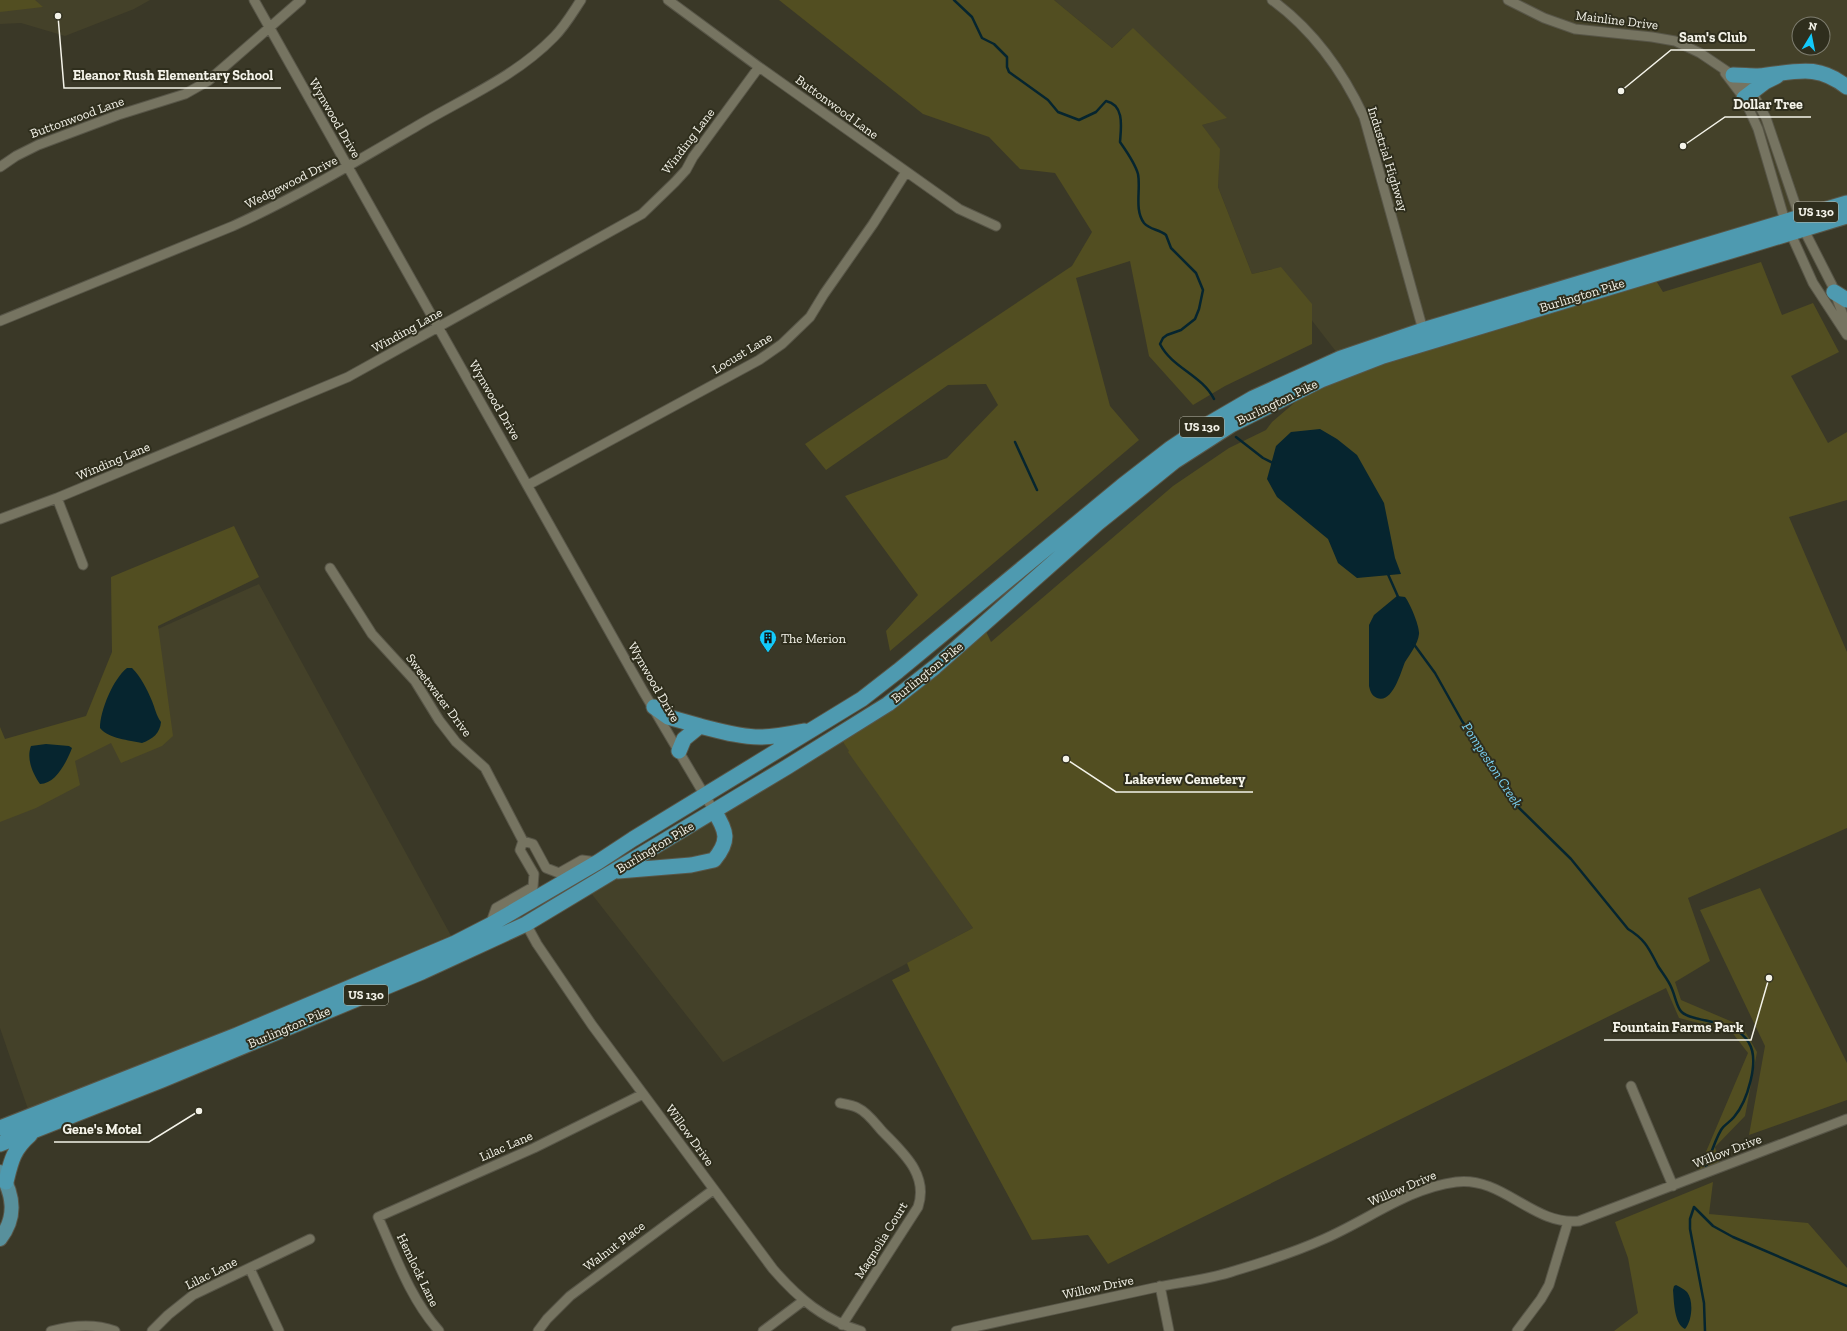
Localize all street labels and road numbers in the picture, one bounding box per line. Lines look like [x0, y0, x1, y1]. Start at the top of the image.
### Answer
street label: Mainline Drive [1575, 8, 1659, 32]
street label: Buttonwood Lane [793, 72, 881, 142]
street label: Wynwood Drive [306, 76, 364, 160]
street label: Buttonwood Lane [28, 93, 126, 141]
street label: Winding Lane [658, 105, 718, 177]
street label: Industrial Highway [1365, 105, 1411, 213]
street label: Wedgewood Drive [242, 152, 340, 212]
road number: US 130 [1794, 202, 1838, 222]
street label: Burlington Pike [1538, 275, 1626, 315]
street label: Winding Lane [369, 304, 445, 356]
street label: Locust Lane [709, 329, 775, 377]
street label: Wynwood Drive [466, 358, 524, 442]
street label: Burlington Pike [1234, 376, 1320, 428]
road number: US 130 [1180, 417, 1224, 437]
street label: Winding Lane [74, 439, 152, 483]
street label: Burlington Pike [888, 639, 966, 705]
street label: Wynwood Drive [625, 640, 683, 724]
street label: Sweetwater Drive [403, 651, 475, 739]
street label: Burlington Pike [613, 818, 697, 876]
road number: US 130 [344, 985, 388, 1005]
street label: Burlington Pike [246, 1003, 332, 1051]
street label: Willow Drive [663, 1101, 717, 1169]
street label: Lilac Lane [477, 1128, 535, 1164]
street label: Willow Drive [1691, 1131, 1763, 1171]
street label: Willow Drive [1366, 1167, 1438, 1209]
street label: Magnolia Court [851, 1199, 911, 1281]
street label: Walnut Place [580, 1218, 648, 1274]
street label: Hemlock Lane [394, 1231, 442, 1309]
street label: Lilac Lane [182, 1254, 240, 1292]
street label: Willow Drive [1061, 1272, 1135, 1302]

